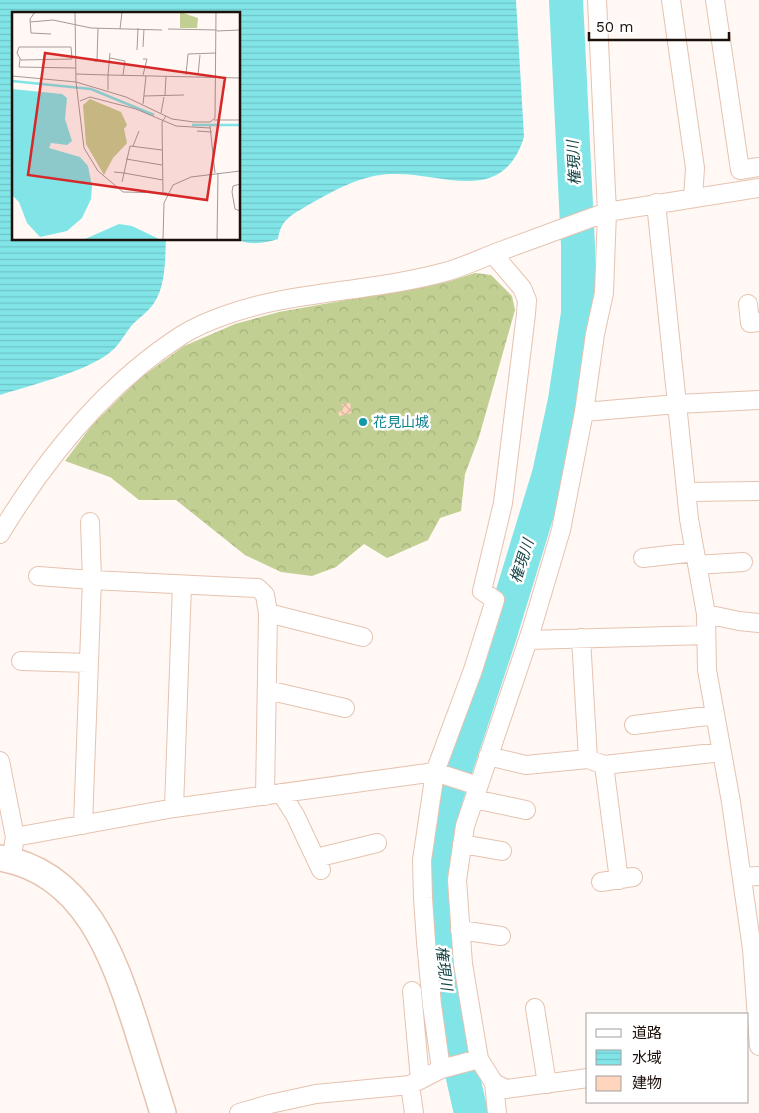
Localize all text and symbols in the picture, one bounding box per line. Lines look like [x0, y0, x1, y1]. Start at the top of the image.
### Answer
scale bar [589, 10, 729, 42]
inset map [12, 12, 240, 240]
text: 50 m [596, 18, 633, 36]
water label: 権現川 [564, 138, 584, 186]
place label: 花見山城 [373, 414, 429, 430]
marker: 花見山城 [357, 416, 369, 428]
water label: 権現川 [506, 535, 538, 585]
water label: 権現川 [432, 945, 456, 993]
legend [586, 1013, 749, 1103]
text: 道路 [632, 1024, 662, 1042]
text: 水域 [632, 1049, 662, 1067]
text: 建物 [632, 1074, 662, 1092]

